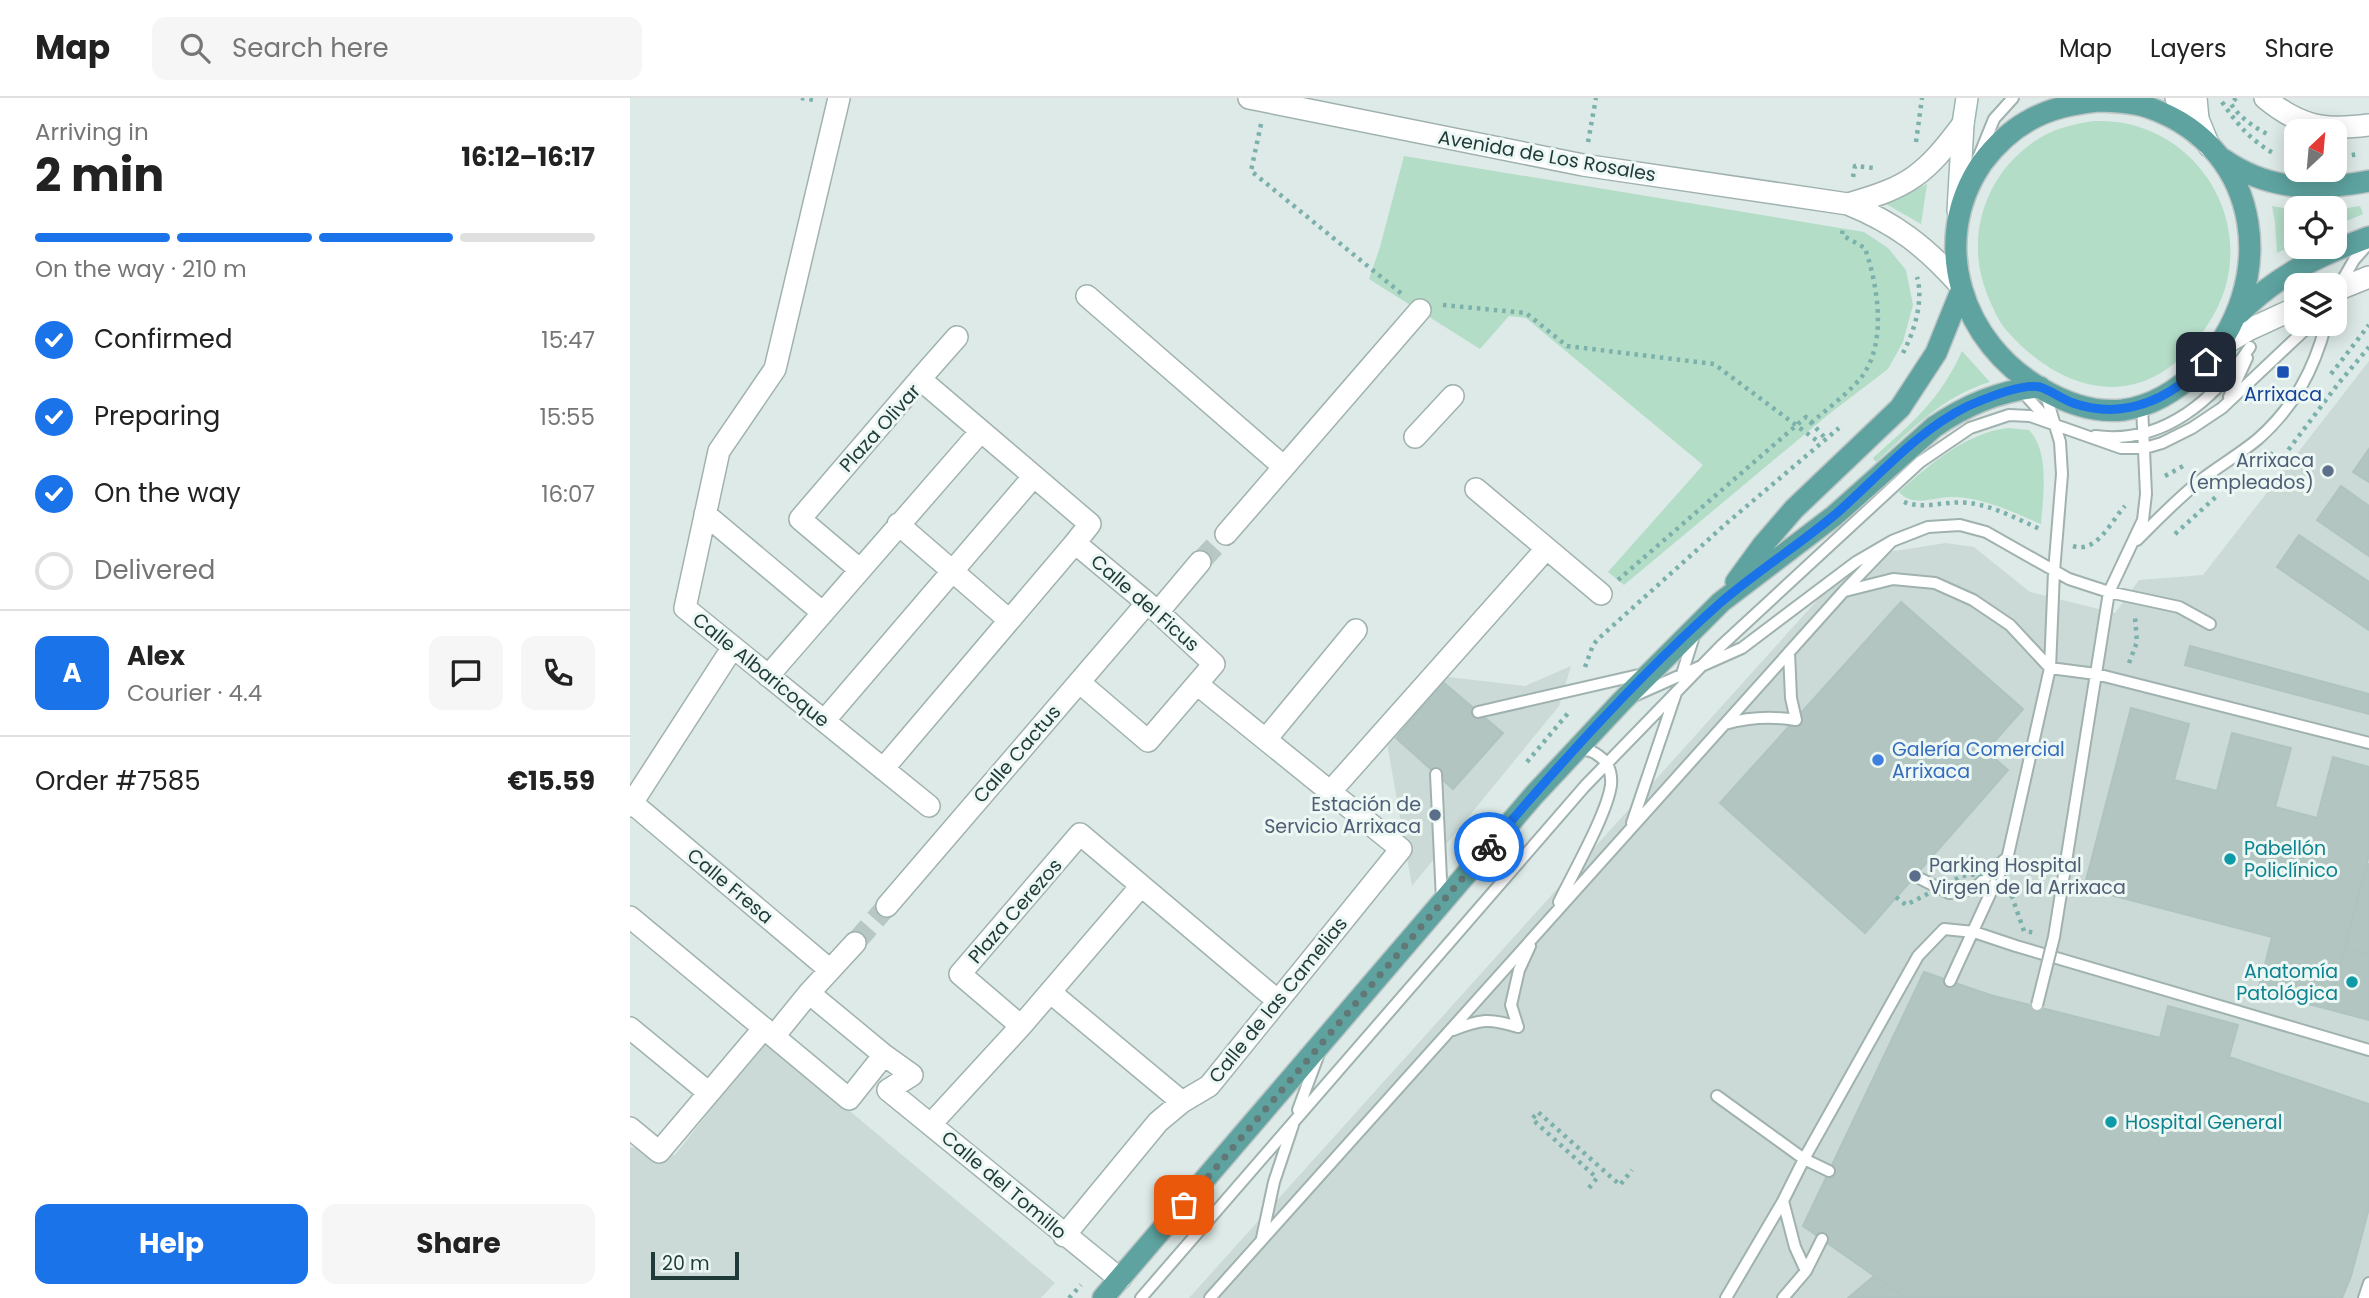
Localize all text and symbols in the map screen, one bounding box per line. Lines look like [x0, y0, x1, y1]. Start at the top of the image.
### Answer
search box [152, 17, 642, 80]
text: Map [35, 24, 110, 71]
icon: search [176, 29, 214, 67]
text: Search here [232, 30, 389, 66]
text: Map [2059, 32, 2112, 65]
text: Layers [2150, 32, 2226, 65]
text: Share [2264, 32, 2334, 65]
text: Arriving in [35, 116, 149, 148]
north arrow [2284, 119, 2347, 182]
map controls [2284, 119, 2347, 336]
street label: Avenida de Los Rosales [1436, 124, 1658, 188]
text: 16:12–16:17 [461, 139, 595, 175]
text: 2 min [35, 143, 164, 207]
button: locate [2284, 196, 2347, 259]
text: On the way · 210 m [35, 253, 247, 285]
button: layers [2284, 273, 2347, 336]
icon: check [35, 321, 73, 359]
text: Confirmed [94, 321, 232, 357]
text: 15:47 [541, 324, 595, 356]
pin [2176, 332, 2236, 392]
icon: home [2187, 343, 2225, 381]
marker: Arrixaca [2275, 364, 2291, 380]
street label: Plaza Olivar [833, 378, 927, 478]
place label: Arrixaca [2244, 381, 2322, 408]
icon: check [35, 398, 73, 436]
text: Preparing [94, 398, 220, 434]
text: 15:55 [539, 401, 595, 433]
place label: Arrixaca (empleados) [2188, 447, 2314, 496]
marker: Arrixaca (empleados) [2320, 463, 2336, 479]
icon: check [35, 475, 73, 513]
text: On the way [94, 475, 241, 511]
text: 16:07 [541, 478, 595, 510]
street label: Calle del Ficus [1085, 548, 1205, 658]
text: Delivered [94, 552, 215, 588]
street label: Calle Albaricoque [687, 606, 835, 734]
button: chat [429, 636, 503, 710]
button: phone [521, 636, 595, 710]
text: Alex [127, 638, 185, 674]
text: A [62, 655, 82, 691]
text: Courier · 4.4 [127, 677, 262, 709]
street label: Calle Cactus [967, 699, 1067, 809]
place label: Galería Comercial Arrixaca [1892, 736, 2065, 785]
marker: Galería Comercial Arrixaca [1870, 752, 1886, 768]
text: Order #7585 [35, 763, 201, 799]
text: €15.59 [507, 763, 595, 799]
place label: Estación de Servicio Arrixaca [1264, 791, 1421, 840]
marker: Estación de Servicio Arrixaca [1427, 807, 1443, 823]
courier [1454, 812, 1524, 882]
icon: bike [1470, 828, 1508, 866]
place label: Pabellón Policlínico [2244, 835, 2338, 884]
street label: Calle Fresa [681, 842, 779, 930]
marker: Pabellón Policlínico [2222, 851, 2238, 867]
place label: Parking Hospital Virgen de la Arrixaca [1929, 852, 2126, 901]
street label: Plaza Cerezos [962, 853, 1068, 969]
marker: Parking Hospital Virgen de la Arrixaca [1907, 868, 1923, 884]
street label: Calle de las Camelias [1202, 911, 1354, 1089]
place label: Anatomía Patológica [2236, 958, 2338, 1007]
marker: Anatomía Patológica [2344, 974, 2360, 990]
place label: Hospital General [2125, 1109, 2282, 1136]
marker: Hospital General [2103, 1114, 2119, 1130]
street label: Calle del Tomillo [935, 1124, 1073, 1246]
pin [1154, 1175, 1214, 1235]
icon: bag [1165, 1186, 1203, 1224]
button: Help [35, 1204, 308, 1284]
button: Share [322, 1204, 595, 1284]
scale bar [651, 1249, 738, 1281]
text: 20 m [662, 1250, 710, 1277]

